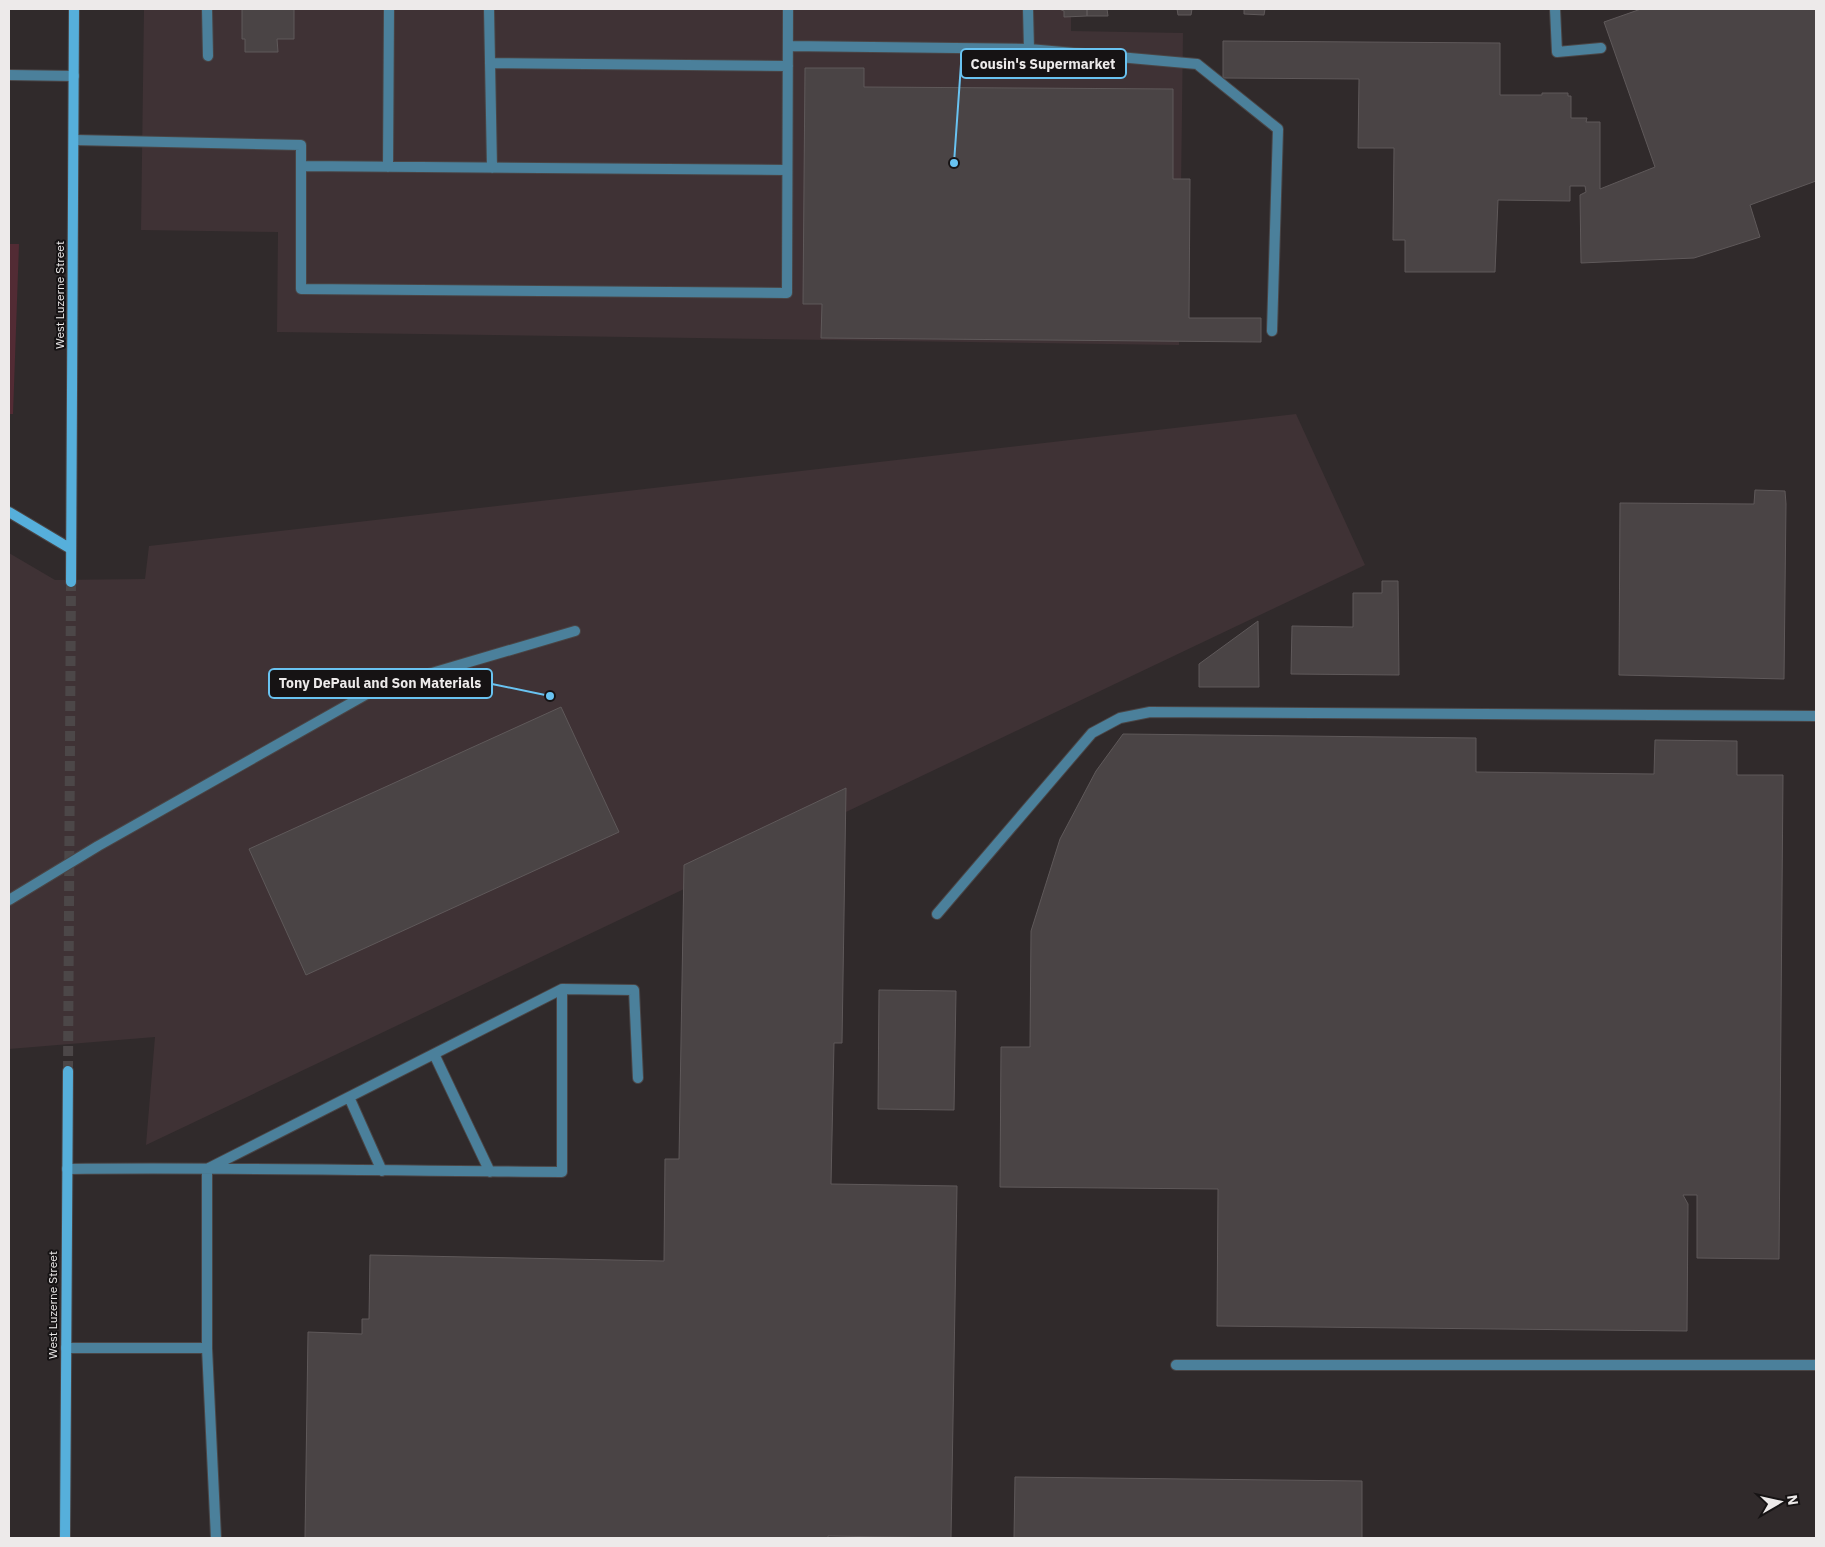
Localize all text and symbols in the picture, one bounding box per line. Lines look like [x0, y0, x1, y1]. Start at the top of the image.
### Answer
callout: Cousin's Supermarket [961, 49, 1126, 78]
text: Cousin's Supermarket [971, 55, 1115, 73]
street label: West Luzerne Street [52, 241, 67, 349]
callout: Tony DePaul and Son Materials [269, 669, 492, 698]
text: Tony DePaul and Son Materials [279, 674, 481, 692]
street label: West Luzerne Street [45, 1251, 60, 1359]
north arrow [1755, 1477, 1805, 1527]
text: N [1783, 1494, 1803, 1506]

